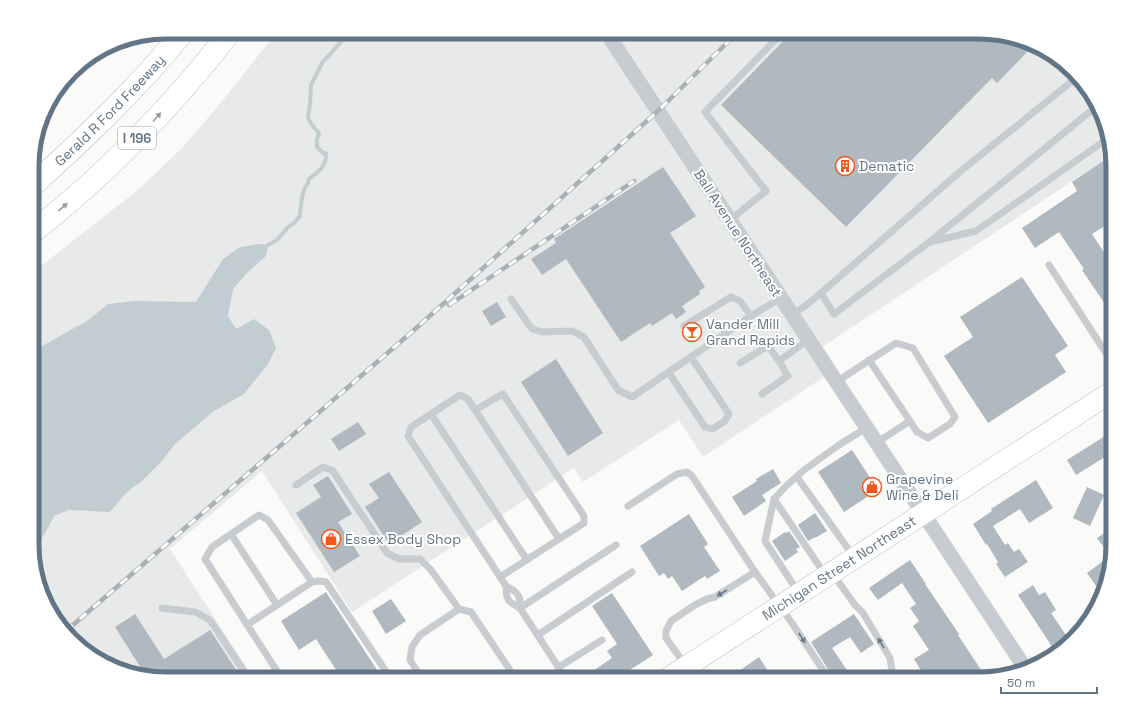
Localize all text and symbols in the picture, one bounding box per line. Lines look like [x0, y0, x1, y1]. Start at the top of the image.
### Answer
street label: Gerald R Ford Freeway [51, 51, 169, 170]
one-way arrow [152, 112, 161, 122]
road number: I 196 [118, 127, 156, 149]
building icon: Dematic [834, 155, 856, 177]
place label: Dematic [859, 157, 914, 175]
street label: Ball Avenue Northeast [690, 166, 786, 300]
one-way arrow [58, 202, 68, 211]
place label: Vander Mill Grand Rapids [706, 315, 795, 349]
bar icon: Vander Mill Grand Rapids [681, 321, 703, 343]
place label: Grapevine Wine & Deli [886, 470, 959, 504]
shop icon: Grapevine Wine & Deli [861, 476, 883, 498]
street label: Michigan Street Northeast [759, 511, 920, 624]
shop icon: Essex Body Shop [320, 528, 342, 550]
place label: Essex Body Shop [345, 530, 461, 548]
one-way arrow [716, 589, 728, 596]
one-way arrow [799, 632, 806, 644]
one-way arrow [877, 638, 885, 648]
scale bar [1001, 669, 1097, 695]
text: 50 m [1007, 675, 1035, 691]

